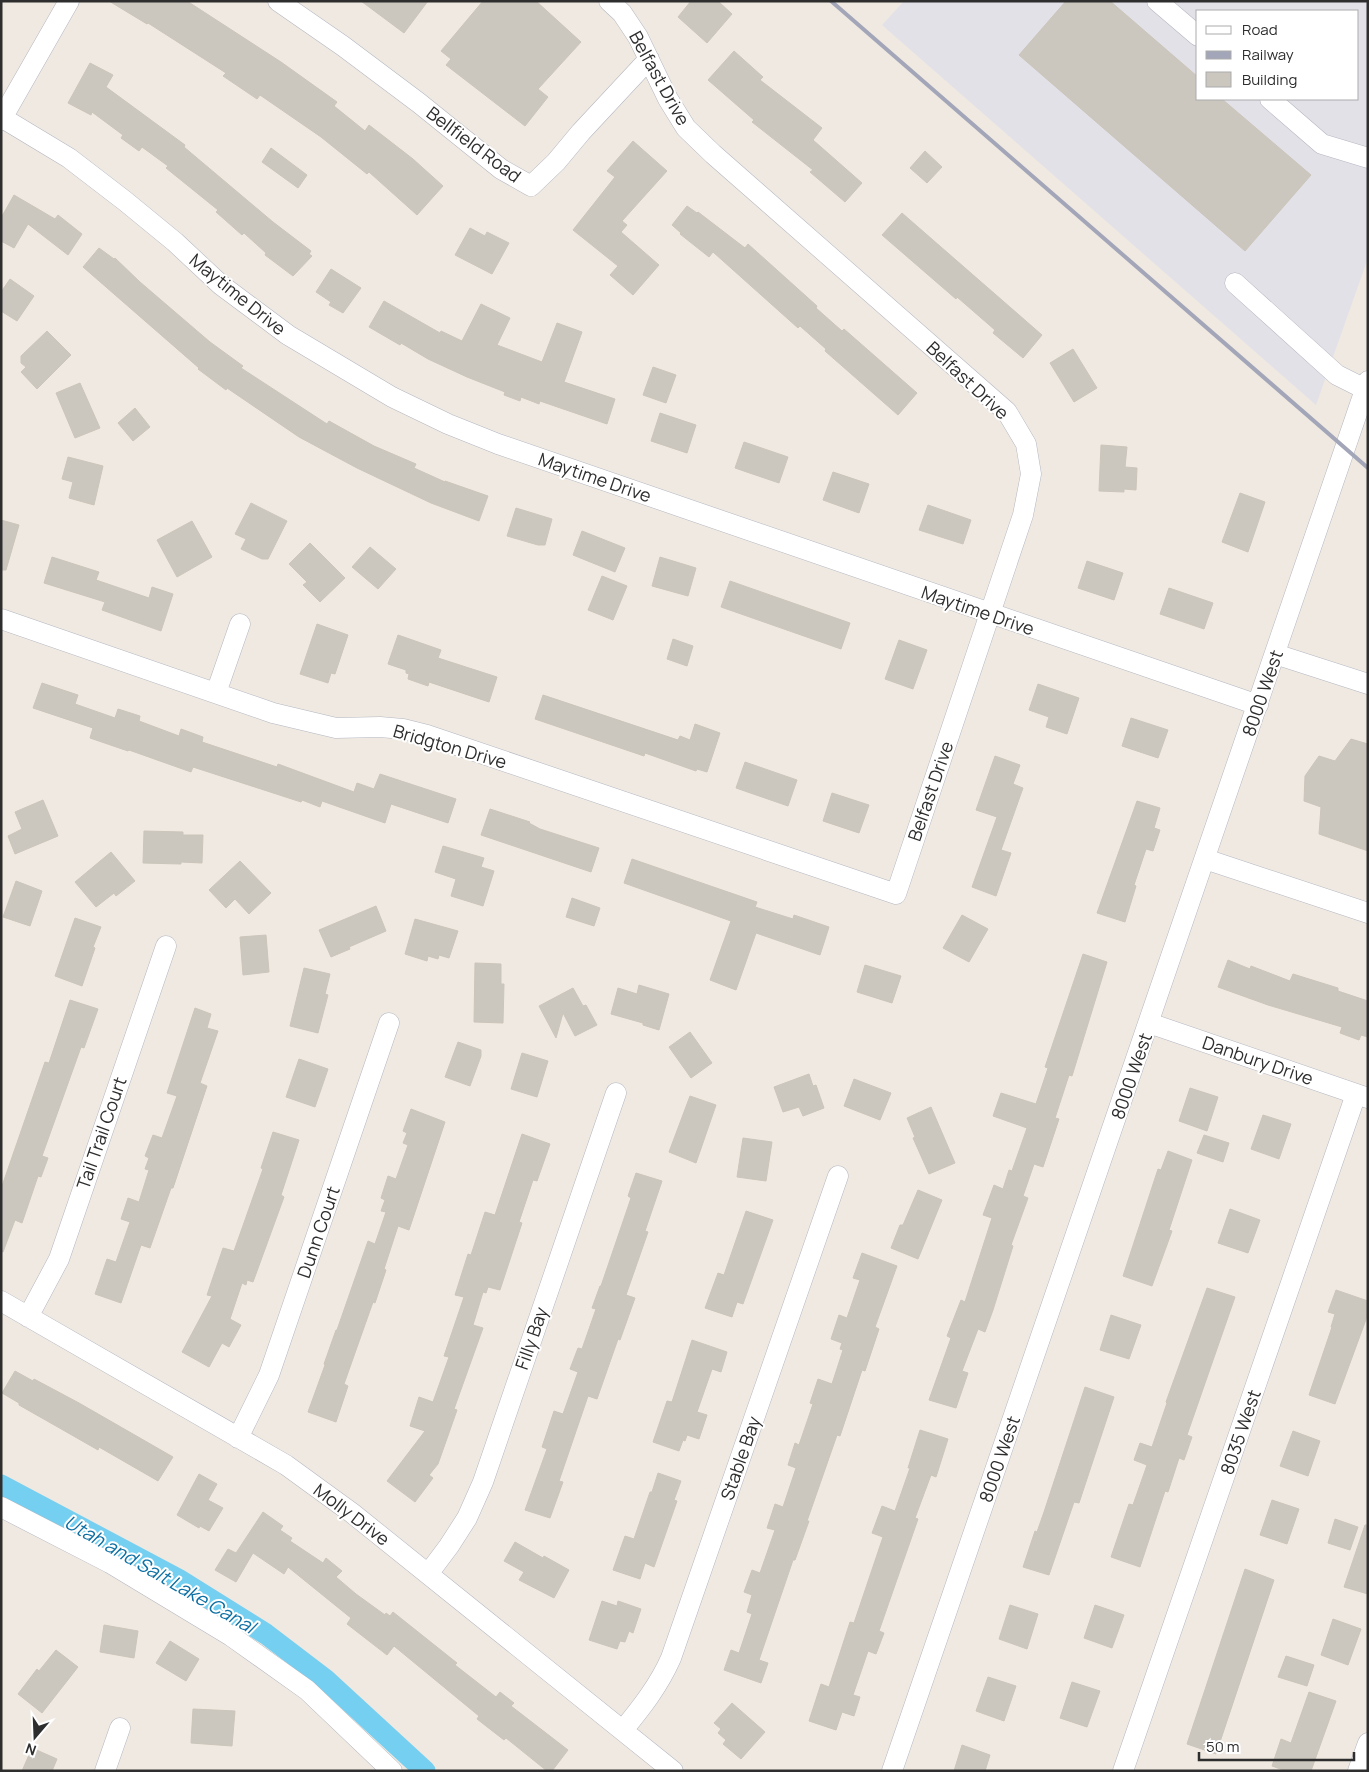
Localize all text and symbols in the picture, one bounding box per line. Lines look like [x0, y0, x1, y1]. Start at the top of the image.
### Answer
legend [1196, 10, 1359, 100]
text: Road [1242, 19, 1278, 40]
street label: Belfast Drive [624, 27, 696, 129]
text: Railway [1242, 44, 1294, 65]
text: Building [1242, 69, 1297, 90]
street label: Bellfield Road [422, 101, 526, 187]
street label: Maytime Drive [185, 248, 291, 340]
street label: Belfast Drive [922, 336, 1014, 424]
street label: Maytime Drive [535, 447, 655, 507]
street label: Maytime Drive [918, 580, 1038, 640]
street label: 8000 West [1236, 647, 1288, 739]
street label: Bridgton Drive [390, 718, 510, 774]
street label: Belfast Drive [902, 738, 958, 844]
street label: 8000 West [1105, 1030, 1157, 1122]
street label: Danbury Drive [1199, 1030, 1317, 1090]
street label: Tail Trail Court [71, 1074, 131, 1192]
street label: Dunn Court [291, 1183, 345, 1281]
street label: Filly Bay [509, 1303, 553, 1373]
street label: 8035 West [1214, 1386, 1266, 1478]
street label: Stable Bay [714, 1412, 766, 1503]
street label: 8000 West [973, 1413, 1025, 1505]
street label: Molly Drive [309, 1478, 395, 1550]
water label: Utah and Salt Lake Canal [60, 1509, 262, 1641]
north arrow [10, 1712, 60, 1762]
scale bar [1199, 1730, 1354, 1762]
text: 50 m [1206, 1736, 1240, 1757]
text: N [23, 1739, 38, 1760]

